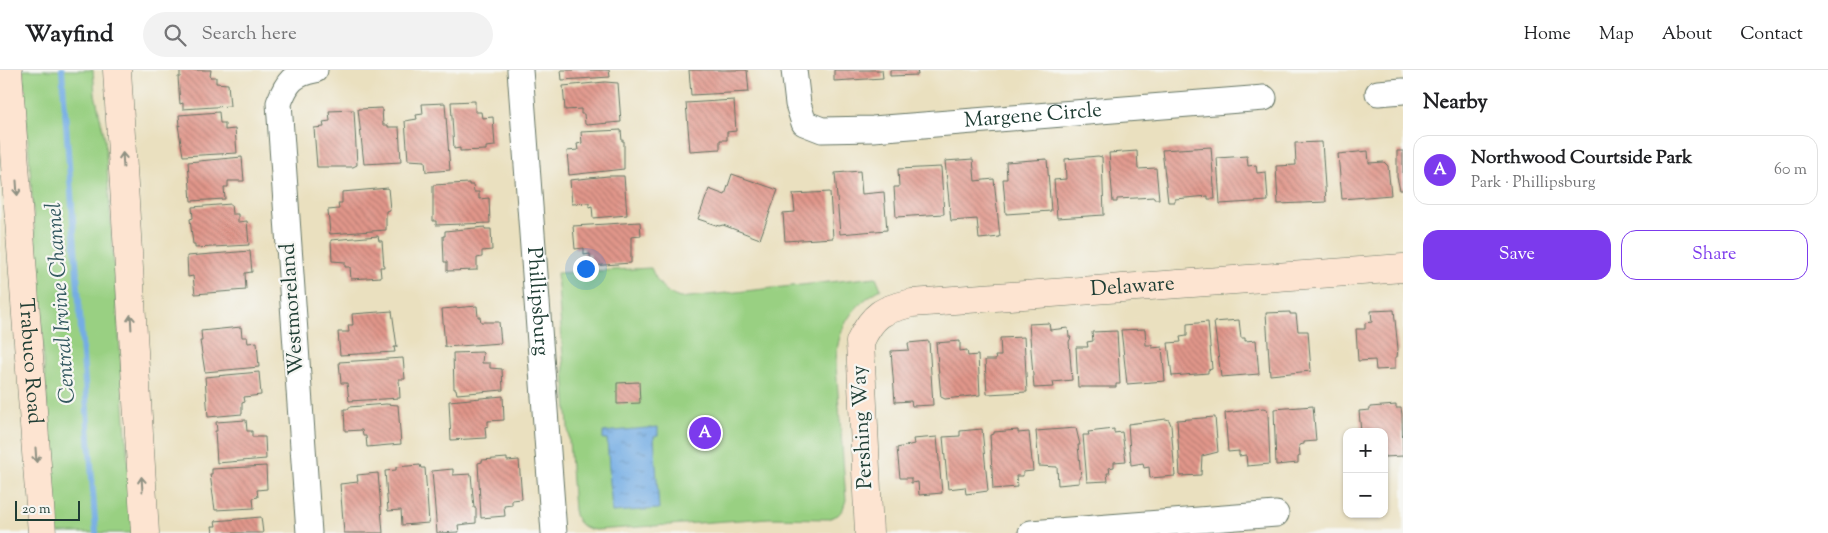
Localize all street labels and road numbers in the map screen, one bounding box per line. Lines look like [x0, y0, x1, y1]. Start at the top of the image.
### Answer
street label: Margene Circle [963, 96, 1103, 137]
street label: Westmoreland [273, 242, 313, 376]
street label: Phillipsburg [518, 246, 556, 357]
street label: Delaware [1089, 269, 1176, 305]
street label: Trabuco Road [10, 297, 49, 426]
street label: Pershing Way [845, 364, 881, 490]

